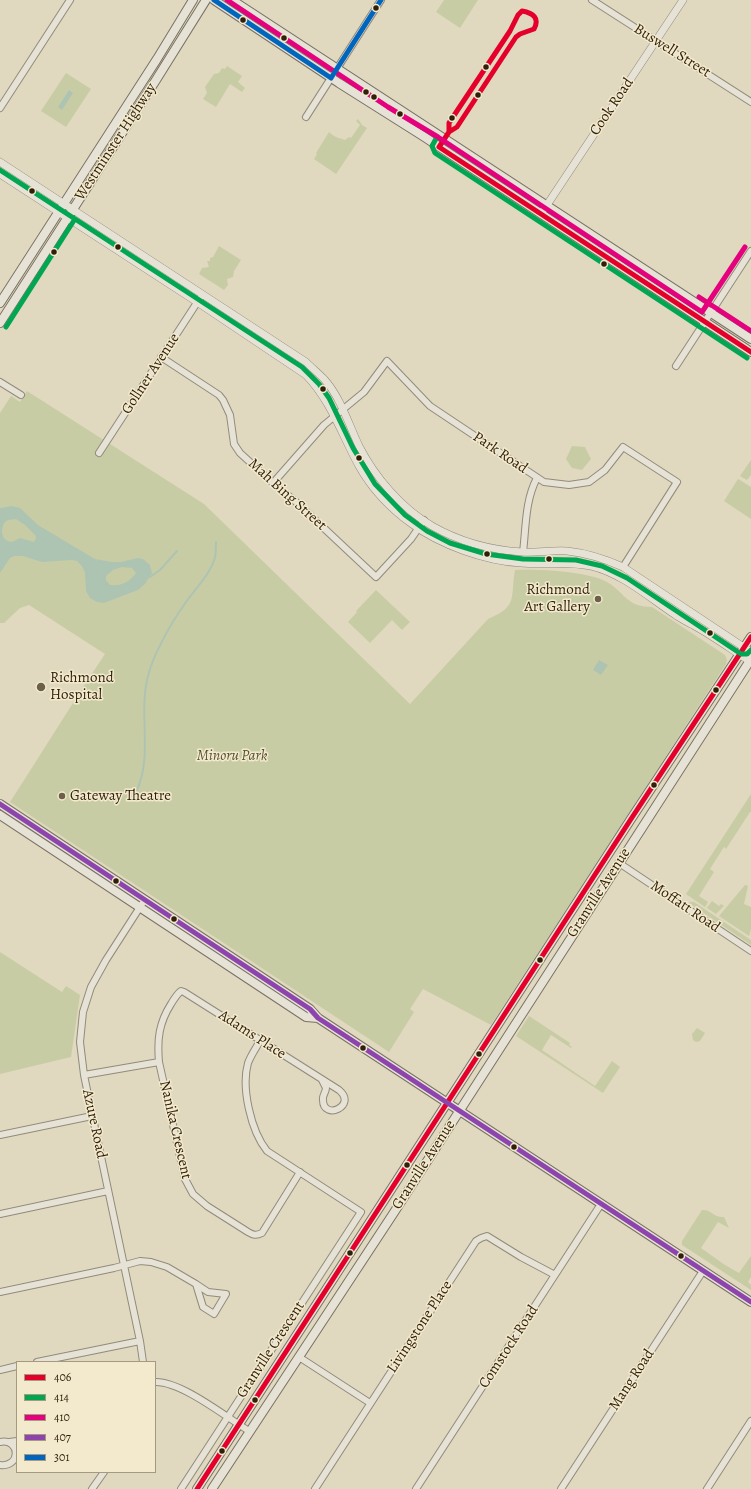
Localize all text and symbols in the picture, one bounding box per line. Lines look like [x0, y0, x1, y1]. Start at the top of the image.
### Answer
unlabelled marker [371, 3, 381, 13]
unlabelled marker [238, 15, 248, 25]
street label: Buswell Street [630, 20, 714, 82]
unlabelled marker [279, 33, 289, 43]
unlabelled marker [481, 62, 491, 72]
street label: Cook Road [586, 75, 638, 139]
street label: Westminster Highway [71, 80, 161, 204]
unlabelled marker [361, 87, 371, 97]
unlabelled marker [473, 90, 483, 100]
unlabelled marker [369, 92, 379, 102]
unlabelled marker [395, 109, 405, 119]
unlabelled marker [447, 113, 457, 123]
unlabelled marker [27, 186, 37, 196]
unlabelled marker [113, 242, 123, 252]
unlabelled marker [49, 247, 59, 257]
unlabelled marker [599, 259, 609, 269]
street label: Gollner Avenue [118, 330, 184, 418]
unlabelled marker [318, 384, 328, 394]
street label: Park Road [469, 428, 531, 478]
unlabelled marker [354, 453, 364, 463]
street label: Mah Bing Street [244, 455, 330, 535]
unlabelled marker [482, 549, 492, 559]
unlabelled marker [544, 554, 554, 564]
place label: Richmond Art Gallery [524, 581, 590, 616]
marker: Richmond Art Gallery [593, 594, 603, 604]
unlabelled marker [705, 628, 715, 638]
place label: Richmond Hospital [50, 669, 114, 704]
marker: Richmond Hospital [35, 681, 47, 693]
unlabelled marker [711, 685, 721, 695]
park label: Minoru Park [197, 747, 267, 765]
unlabelled marker [649, 780, 659, 790]
place label: Gateway Theatre [70, 787, 171, 805]
marker: Gateway Theatre [57, 791, 67, 801]
street label: Granville Avenue [563, 845, 635, 941]
unlabelled marker [111, 876, 121, 886]
street label: Moffatt Road [647, 877, 723, 937]
unlabelled marker [169, 914, 179, 924]
unlabelled marker [535, 955, 545, 965]
street label: Adams Place [215, 1007, 289, 1063]
unlabelled marker [358, 1043, 368, 1053]
unlabelled marker [474, 1049, 484, 1059]
street label: Nanika Crescent [155, 1079, 195, 1181]
street label: Azure Road [78, 1088, 110, 1160]
street label: Granville Avenue [388, 1117, 460, 1213]
unlabelled marker [509, 1142, 519, 1152]
unlabelled marker [402, 1160, 412, 1170]
unlabelled marker [345, 1248, 355, 1258]
unlabelled marker [676, 1251, 686, 1261]
street label: Livingstone Place [383, 1277, 457, 1377]
street label: Granville Crescent [233, 1298, 309, 1402]
street label: Comstock Road [475, 1302, 543, 1392]
street label: Mang Road [606, 1346, 658, 1414]
legend [16, 1361, 156, 1473]
text: 406 [54, 1369, 71, 1385]
text: 414 [54, 1389, 69, 1405]
unlabelled marker [250, 1395, 260, 1405]
text: 410 [54, 1409, 70, 1425]
text: 407 [54, 1429, 71, 1445]
unlabelled marker [217, 1446, 227, 1456]
text: 301 [54, 1449, 70, 1465]

